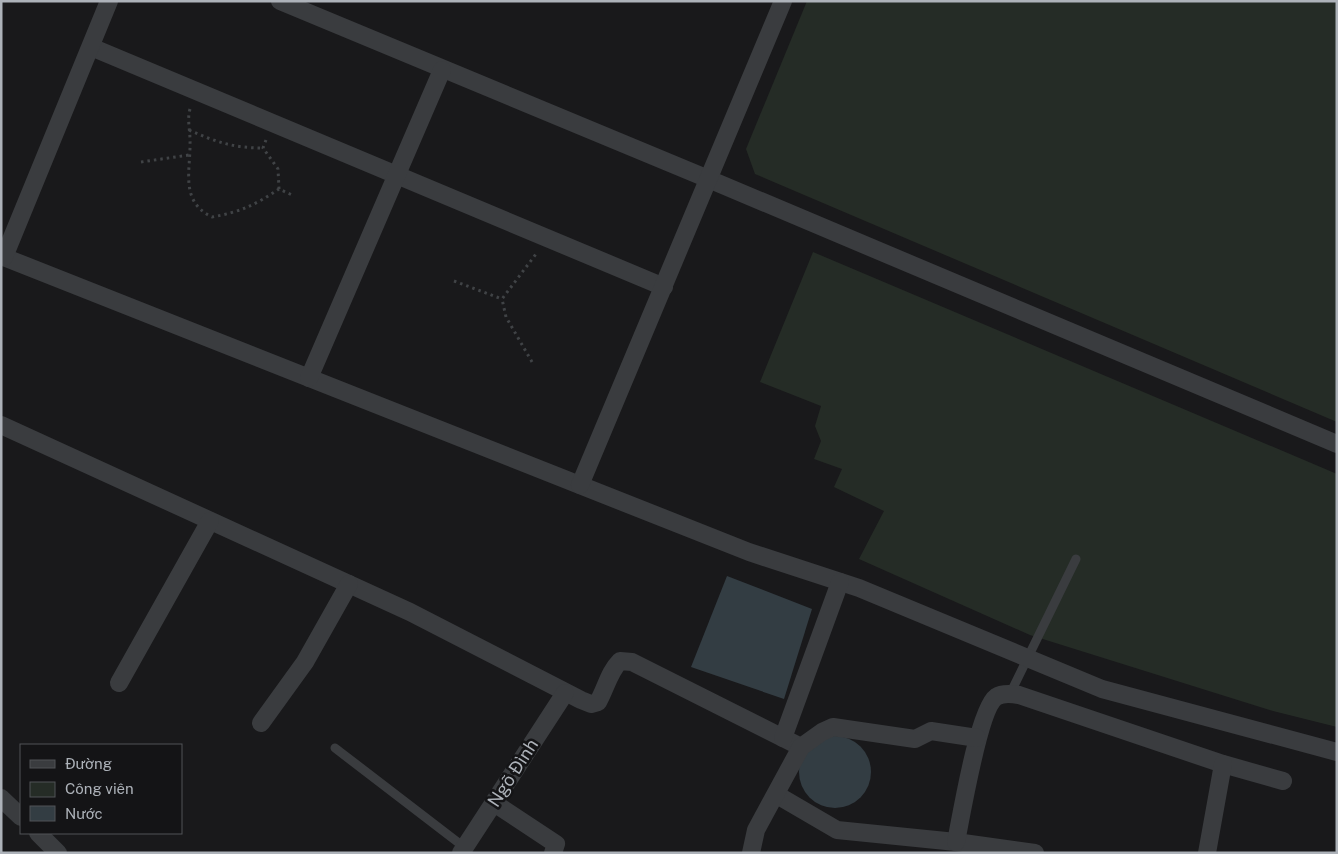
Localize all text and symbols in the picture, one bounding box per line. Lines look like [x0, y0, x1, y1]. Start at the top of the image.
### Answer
street label: Ngõ Đình [483, 735, 542, 811]
legend [20, 744, 182, 834]
text: Đường [65, 755, 112, 772]
text: Công viên [65, 780, 134, 797]
text: Nước [65, 805, 103, 822]

